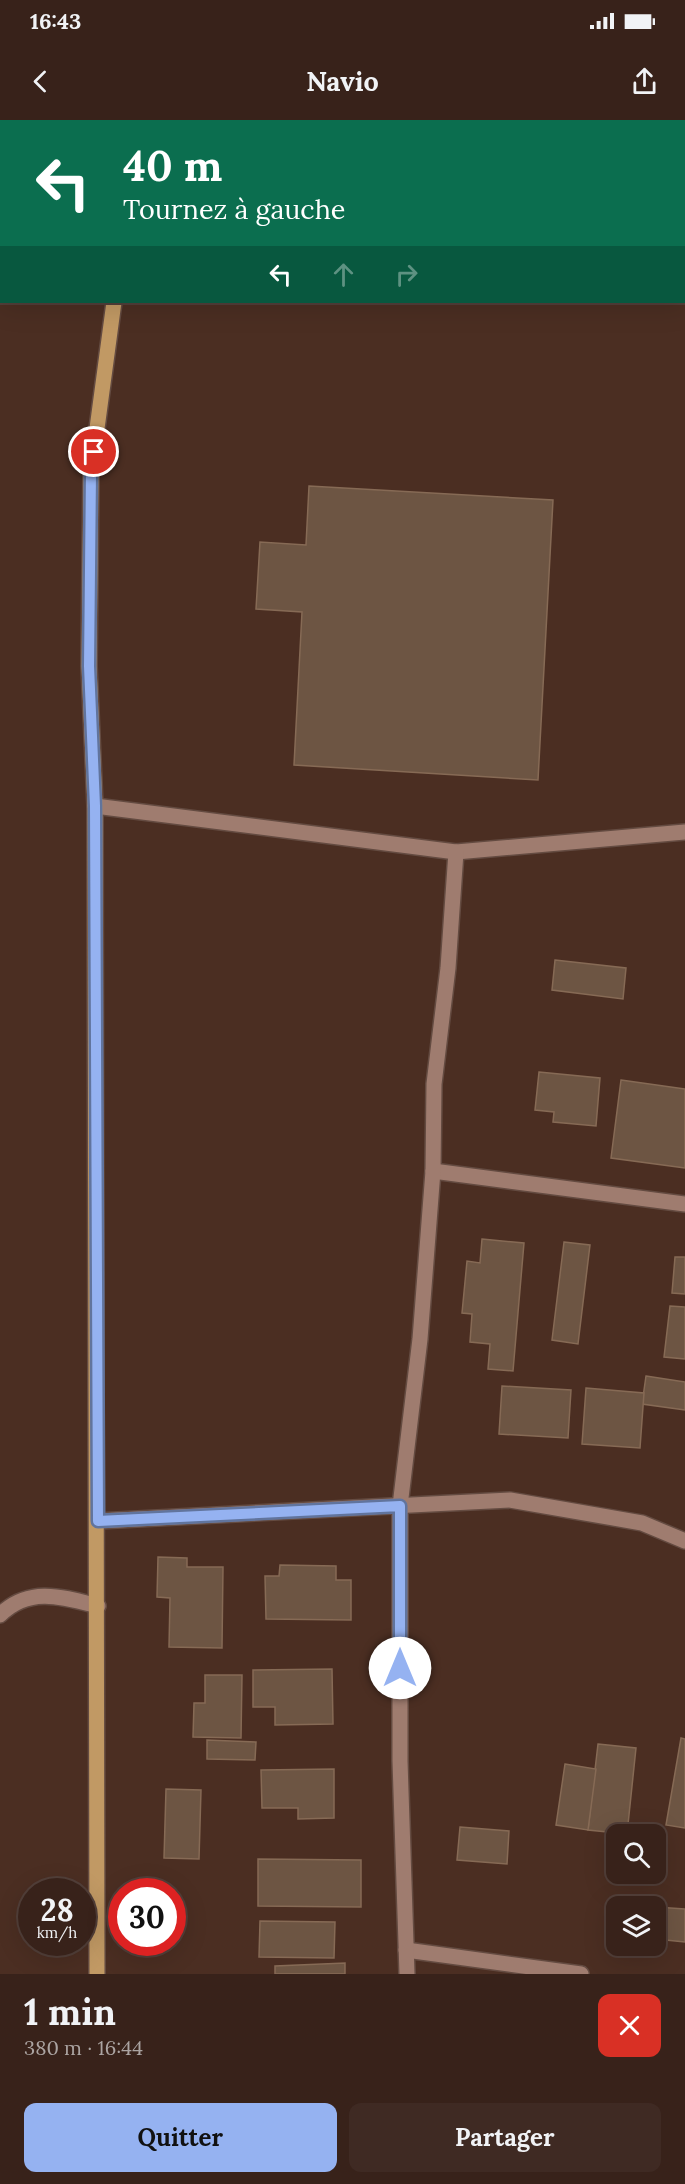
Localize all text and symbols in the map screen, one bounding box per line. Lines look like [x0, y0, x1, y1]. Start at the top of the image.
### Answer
text: 16:43 [30, 7, 81, 35]
text: Navio [306, 64, 379, 98]
icon: back [24, 65, 57, 98]
icon: share [628, 65, 661, 98]
text: 40 m [123, 139, 222, 193]
icon: left [24, 144, 102, 222]
text: Tournez à gauche [123, 192, 346, 226]
icon: left [264, 258, 297, 291]
icon: ahead [327, 258, 360, 291]
icon: right [390, 258, 423, 291]
pin [68, 426, 119, 477]
icon: arrive [77, 435, 110, 468]
position arrow [368, 1636, 432, 1700]
map controls [606, 1824, 666, 1956]
button: search [606, 1824, 666, 1884]
speed limit sign: 30 [108, 1878, 186, 1956]
text: 28 [40, 1891, 74, 1929]
button: layers [606, 1896, 666, 1956]
text: km/h [37, 1923, 77, 1942]
text: 1 min [24, 1989, 116, 2035]
button: close [598, 1994, 661, 2057]
text: 380 m · 16:44 [24, 2035, 143, 2060]
button: Quitter [24, 2103, 337, 2172]
button: Partager [349, 2103, 661, 2172]

